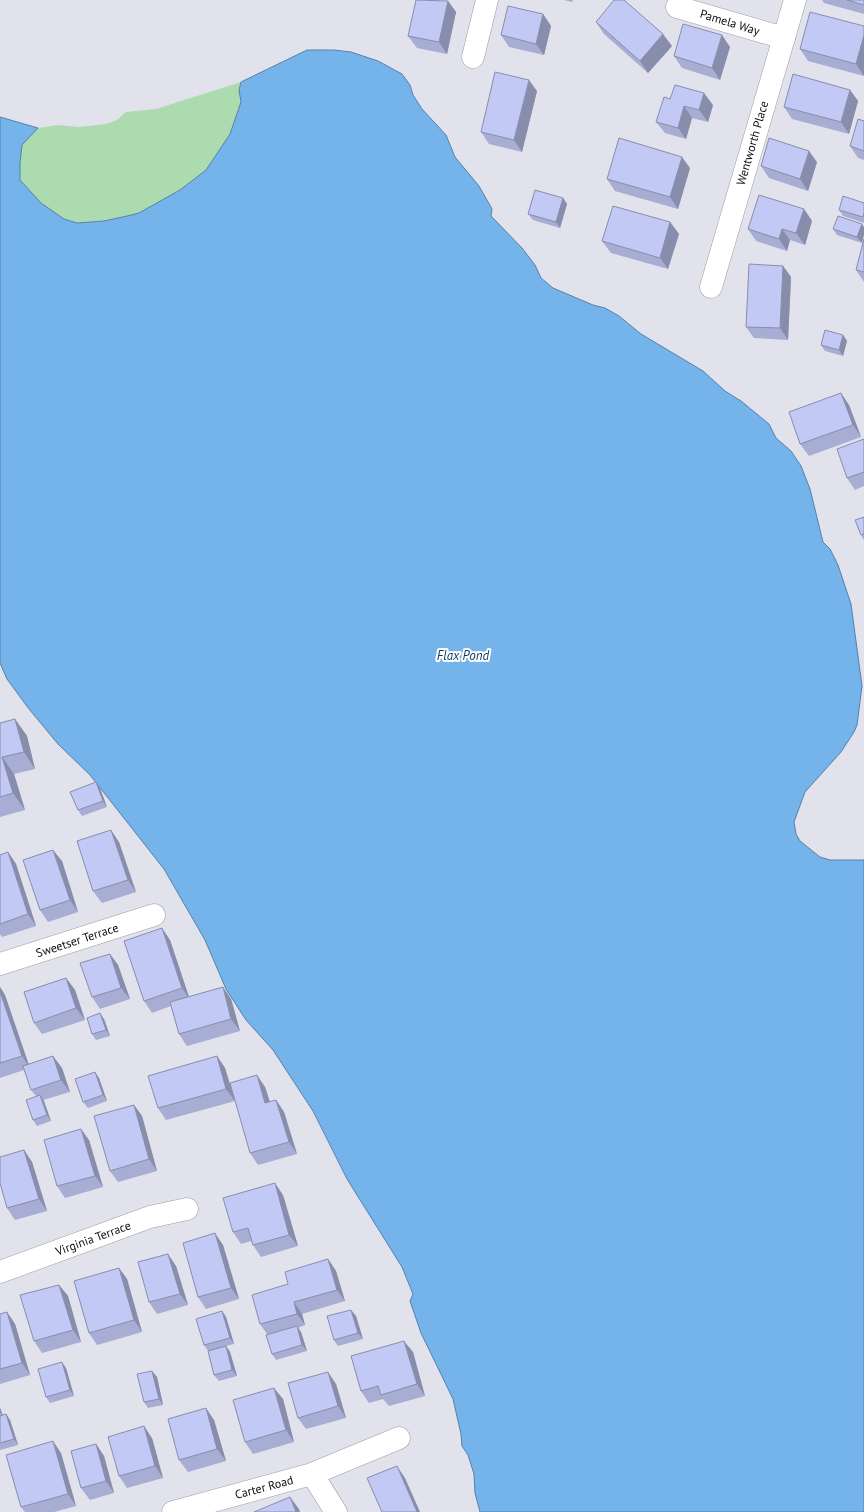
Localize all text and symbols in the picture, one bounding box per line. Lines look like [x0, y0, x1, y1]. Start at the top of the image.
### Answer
street label: Pamela Way [698, 6, 762, 38]
street label: Wentworth Place [733, 99, 771, 187]
water label: Flax Pond [437, 647, 490, 664]
street label: Sweetser Terrace [34, 920, 120, 960]
street label: Virginia Terrace [52, 1217, 133, 1259]
street label: Carter Road [233, 1472, 295, 1502]

